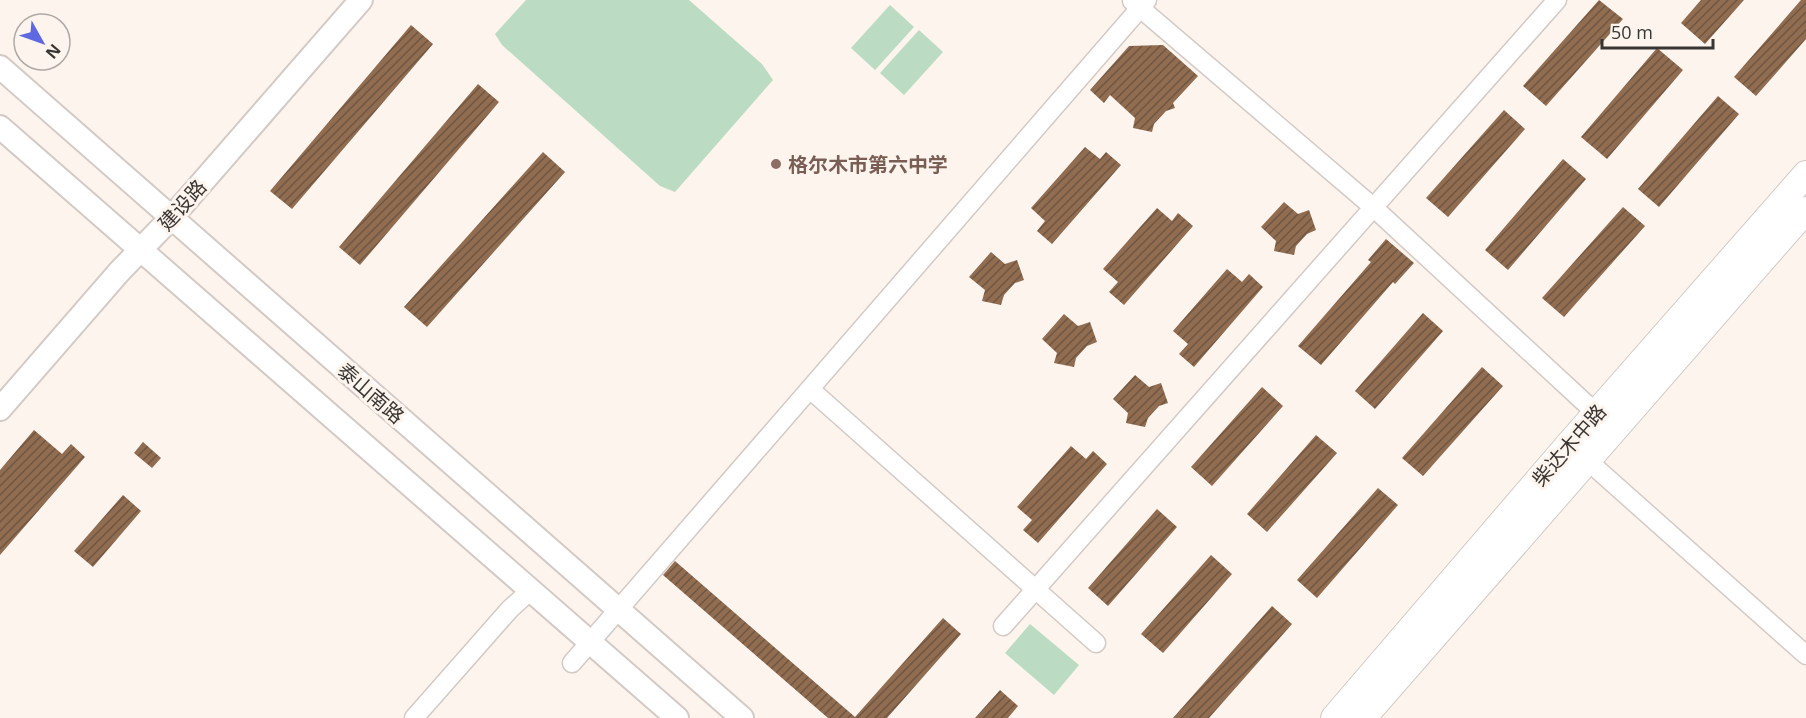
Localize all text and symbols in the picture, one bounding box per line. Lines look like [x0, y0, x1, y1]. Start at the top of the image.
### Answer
north arrow [12, 12, 72, 72]
scale bar [1602, 12, 1713, 50]
text: 50 m [1611, 20, 1653, 44]
text: N [41, 40, 66, 64]
place label: 格尔木市第六中学 [788, 151, 948, 178]
marker: 格尔木市第六中学 [769, 157, 783, 171]
street label: 建设路 [152, 174, 212, 236]
street label: 泰山南路 [332, 357, 410, 429]
street label: 柴达木中路 [1526, 398, 1612, 492]

